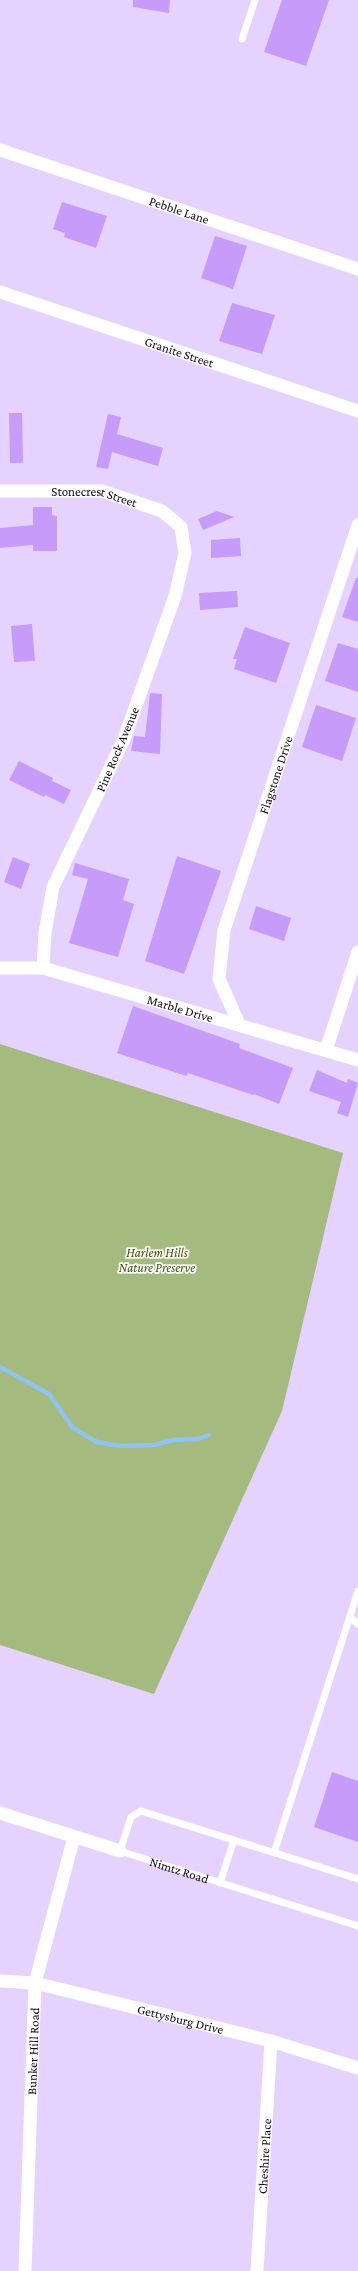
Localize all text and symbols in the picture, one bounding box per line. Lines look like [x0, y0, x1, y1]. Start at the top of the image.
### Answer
street label: Pebble Lane [147, 193, 211, 227]
street label: Granite Street [143, 334, 216, 371]
street label: Stonecrest Street [51, 484, 140, 510]
street label: Pine Rock Avenue [93, 704, 142, 794]
street label: Flagstone Drive [256, 734, 296, 816]
street label: Marble Drive [145, 992, 215, 1025]
park label: Harlem Hills Nature Preserve [119, 1245, 195, 1275]
street label: Nimtz Road [148, 1854, 211, 1887]
street label: Gettysburg Drive [136, 2001, 226, 2037]
street label: Bunker Hill Road [24, 2007, 42, 2095]
street label: Cheshire Place [255, 2118, 274, 2194]

